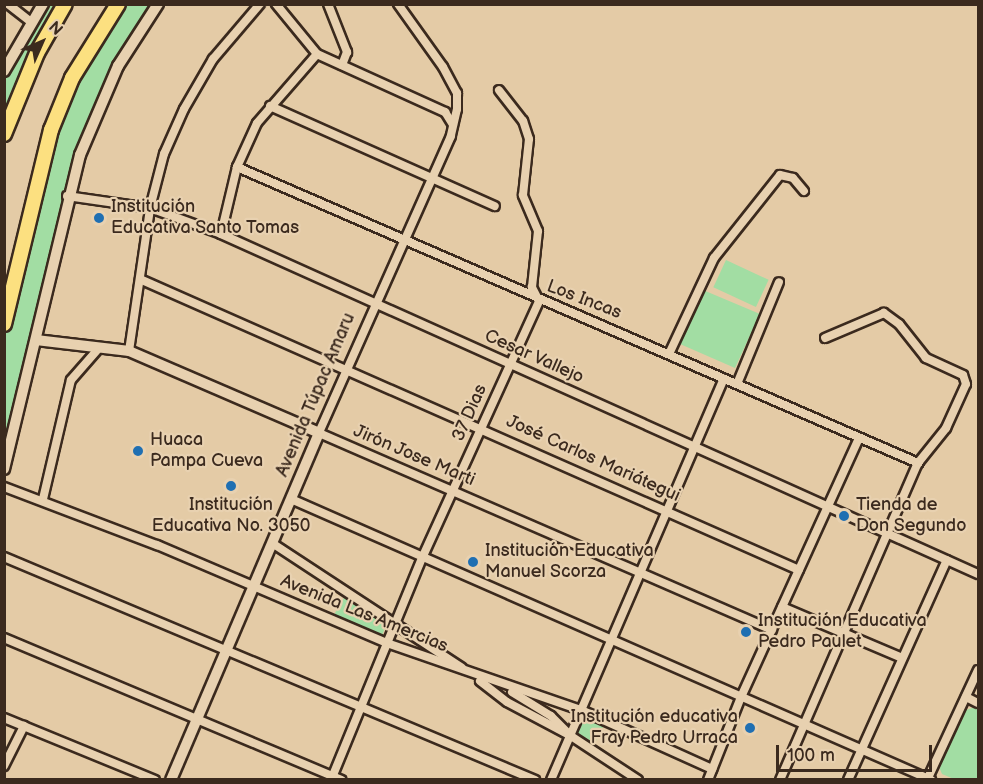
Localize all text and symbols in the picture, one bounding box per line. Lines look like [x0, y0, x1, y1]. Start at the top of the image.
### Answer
north arrow [12, 12, 72, 72]
text: N [44, 18, 66, 40]
place label: Institución Educativa Santo Tomas [111, 197, 300, 240]
marker: Institución Educativa Santo Tomas [92, 211, 106, 225]
street label: Los Incas [544, 276, 624, 324]
street label: Avenida Túpac Amaru [272, 310, 360, 480]
street label: Cesar Vallejo [481, 325, 587, 389]
street label: 37 Dias [448, 381, 492, 445]
street label: José Carlos Mariátegui [503, 411, 683, 507]
street label: Jirón Jose Marti [349, 420, 479, 492]
place label: Huaca Pampa Cueva [150, 430, 263, 472]
marker: Huaca Pampa Cueva [131, 444, 145, 458]
marker: Institución Educativa No. 3050 [224, 479, 238, 493]
place label: Institución Educativa No. 3050 [152, 495, 310, 538]
place label: Tienda de Don Segundo [856, 495, 967, 538]
marker: Tienda de Don Segundo [837, 509, 851, 523]
place label: Institución Educativa Manuel Scorza [485, 541, 654, 584]
marker: Institución Educativa Manuel Scorza [466, 555, 480, 569]
street label: Avenida Las Amercias [277, 571, 451, 657]
place label: Institución Educativa Pedro Paulet [758, 611, 927, 654]
marker: Institución Educativa Pedro Paulet [739, 625, 753, 639]
place label: Institución educativa Fray Pedro Urraca [571, 707, 738, 750]
marker: Institución educativa Fray Pedro Urraca [743, 721, 757, 735]
scale bar [779, 733, 935, 771]
text: 100 m [787, 745, 835, 766]

